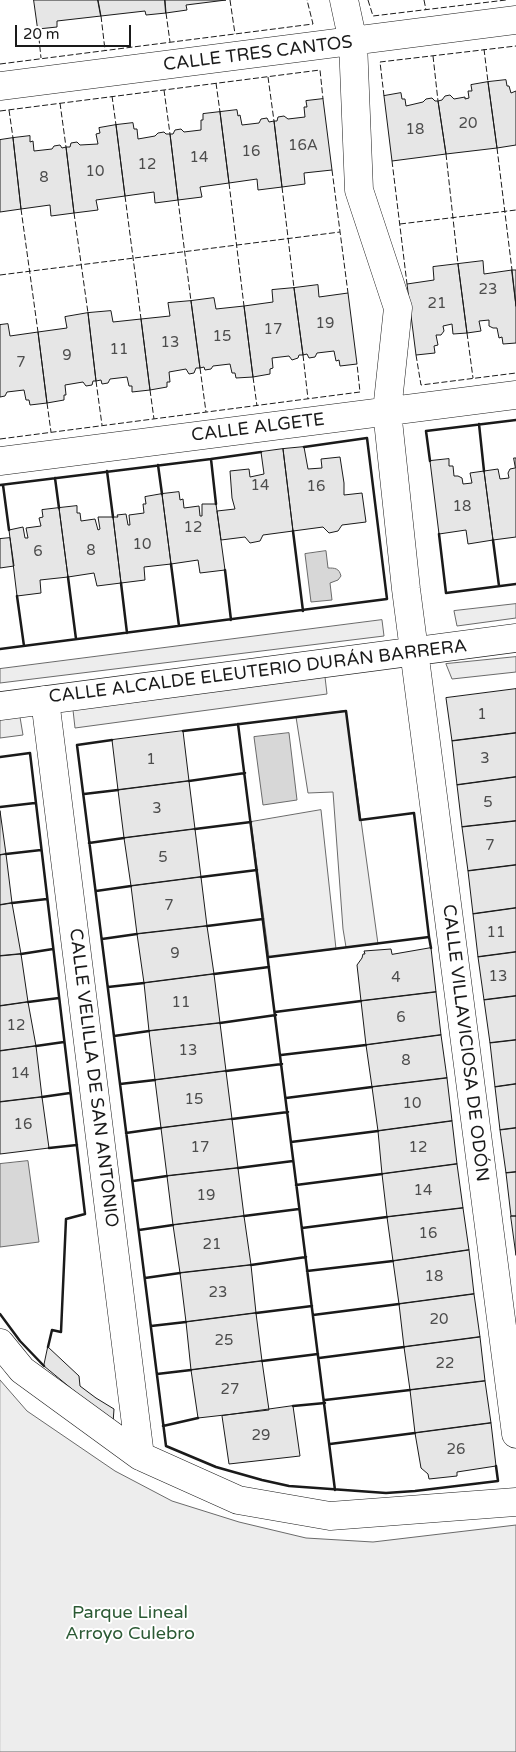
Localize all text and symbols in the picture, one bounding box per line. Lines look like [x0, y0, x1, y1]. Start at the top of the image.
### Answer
scale bar [18, 15, 134, 47]
text: 20 m [23, 25, 60, 43]
street label: CALLE TRES CANTOS [162, 32, 354, 76]
house number: 20 [459, 115, 477, 133]
house number: 18 [406, 121, 424, 139]
house number: 16A [288, 137, 318, 155]
house number: 16 [242, 143, 260, 161]
house number: 14 [190, 149, 208, 167]
house number: 12 [138, 156, 156, 174]
house number: 10 [86, 163, 104, 181]
house number: 8 [39, 169, 49, 187]
house number: 23 [479, 281, 497, 299]
house number: 21 [428, 295, 446, 313]
house number: 19 [316, 315, 334, 333]
house number: 17 [264, 321, 282, 339]
house number: 15 [213, 328, 231, 346]
house number: 13 [161, 334, 179, 352]
house number: 11 [110, 341, 128, 359]
house number: 9 [62, 347, 72, 365]
house number: 7 [16, 354, 26, 372]
street label: CALLE ALGETE [190, 409, 326, 447]
house number: 14 [251, 477, 269, 495]
house number: 16 [307, 478, 325, 496]
house number: 18 [453, 498, 471, 516]
house number: 12 [184, 519, 202, 537]
house number: 10 [133, 536, 151, 554]
house number: 8 [86, 542, 96, 560]
house number: 6 [33, 543, 43, 561]
street label: CALLE ALCALDE ELEUTERIO DURÁN BARRERA [48, 636, 468, 708]
house number: 1 [477, 706, 487, 724]
house number: 3 [480, 750, 490, 768]
house number: 1 [146, 751, 156, 769]
house number: 5 [483, 794, 493, 812]
house number: 3 [152, 800, 162, 818]
house number: 7 [485, 837, 495, 855]
house number: 5 [158, 849, 168, 867]
house number: 7 [164, 897, 174, 915]
street label: CALLE VILLAVICIOSA DE ODÓN [437, 903, 493, 1183]
house number: 11 [487, 924, 505, 942]
street label: CALLE VELILLA DE SAN ANTONIO [64, 927, 122, 1229]
house number: 9 [170, 945, 180, 963]
house number: 13 [489, 968, 507, 986]
house number: 4 [391, 969, 401, 987]
house number: 11 [172, 994, 190, 1012]
house number: 6 [396, 1009, 406, 1027]
house number: 12 [7, 1017, 25, 1035]
house number: 13 [179, 1042, 197, 1060]
house number: 8 [401, 1052, 411, 1070]
house number: 14 [11, 1065, 29, 1083]
house number: 15 [185, 1091, 203, 1109]
house number: 10 [403, 1095, 421, 1113]
house number: 16 [14, 1116, 32, 1134]
house number: 17 [191, 1139, 209, 1157]
house number: 12 [409, 1139, 427, 1157]
house number: 14 [414, 1182, 432, 1200]
house number: 19 [197, 1187, 215, 1205]
house number: 16 [419, 1225, 437, 1243]
house number: 21 [203, 1236, 221, 1254]
house number: 18 [425, 1268, 443, 1286]
house number: 23 [209, 1284, 227, 1302]
house number: 20 [430, 1311, 448, 1329]
house number: 25 [215, 1332, 233, 1350]
house number: 22 [436, 1355, 454, 1373]
house number: 27 [221, 1381, 239, 1399]
house number: 29 [252, 1427, 270, 1445]
house number: 26 [447, 1441, 465, 1459]
park label: Parque Lineal Arroyo Culebro [65, 1602, 195, 1645]

